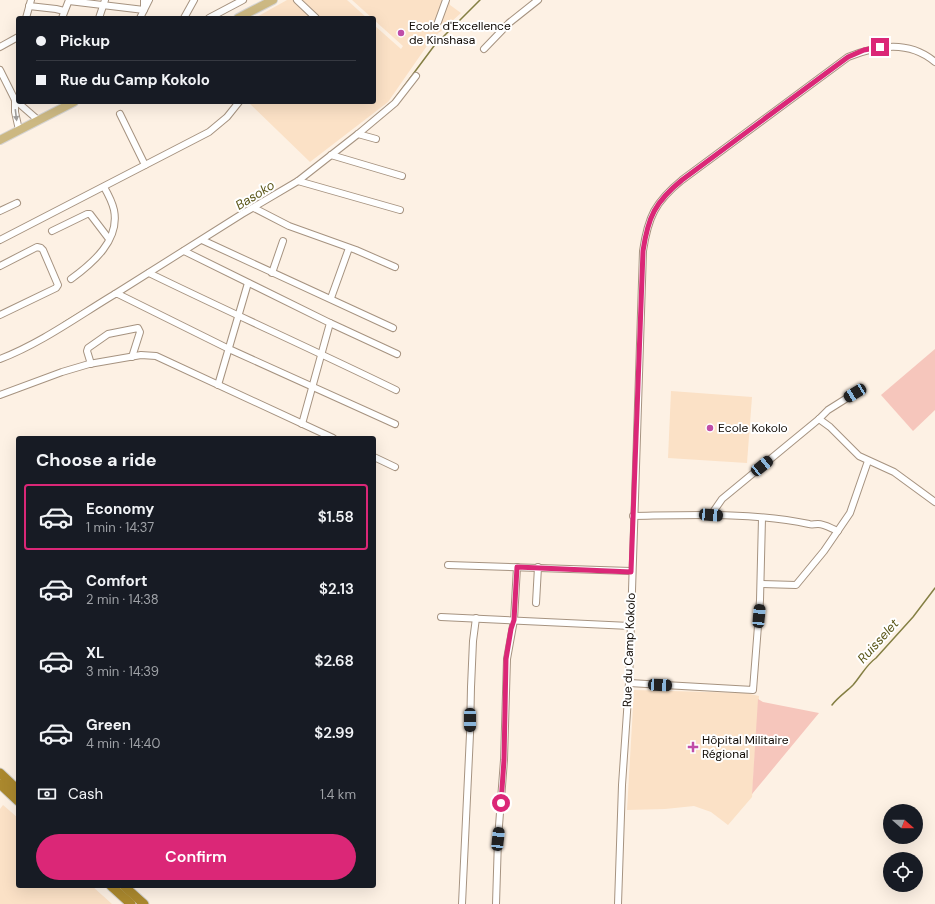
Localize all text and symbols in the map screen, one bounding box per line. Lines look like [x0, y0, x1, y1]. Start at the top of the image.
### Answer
place label: Ecole d'Excellence de Kinshasa [409, 18, 511, 48]
marker: Ecole d'Excellence de Kinshasa [396, 28, 406, 38]
text: Pickup [60, 31, 110, 51]
route end [871, 38, 889, 56]
text: Rue du Camp Kokolo [60, 70, 210, 90]
one-way arrow [13, 109, 19, 121]
water label: Basoko [232, 176, 278, 214]
car [842, 382, 868, 404]
place label: Ecole Kokolo [718, 420, 788, 436]
marker: Ecole Kokolo [705, 423, 715, 433]
text: Choose a ride [36, 448, 157, 472]
car [749, 454, 775, 478]
icon: car [38, 499, 74, 535]
text: Economy [86, 499, 154, 519]
text: $1.58 [318, 507, 354, 527]
car [699, 508, 723, 522]
text: 1 min · 14:37 [86, 519, 154, 536]
icon: car [38, 571, 74, 607]
text: Comfort [86, 571, 147, 591]
text: $2.13 [319, 579, 354, 599]
text: 2 min · 14:38 [86, 591, 159, 608]
street label: Rue du Camp Kokolo [619, 593, 639, 707]
car [752, 604, 766, 628]
water label: Ruisselet [854, 615, 903, 667]
icon: car [38, 643, 74, 679]
text: XL [86, 643, 104, 663]
text: $2.68 [314, 651, 354, 671]
text: 3 min · 14:39 [86, 663, 159, 680]
car [648, 678, 672, 692]
car [464, 708, 476, 732]
icon: car [38, 715, 74, 751]
text: Green [86, 715, 131, 735]
text: $2.99 [314, 723, 354, 743]
place label: Hôpital Militaire Régional [702, 732, 789, 762]
text: 4 min · 14:40 [86, 735, 160, 752]
marker: Hôpital Militaire Régional [687, 741, 699, 753]
icon: cash [36, 783, 58, 805]
text: Cash [68, 784, 103, 804]
text: 1.4 km [320, 786, 356, 803]
route start [492, 794, 510, 812]
north arrow [883, 804, 923, 844]
map controls [883, 804, 923, 892]
car [491, 826, 505, 852]
button: Confirm [36, 834, 356, 880]
button: locate [883, 852, 923, 892]

